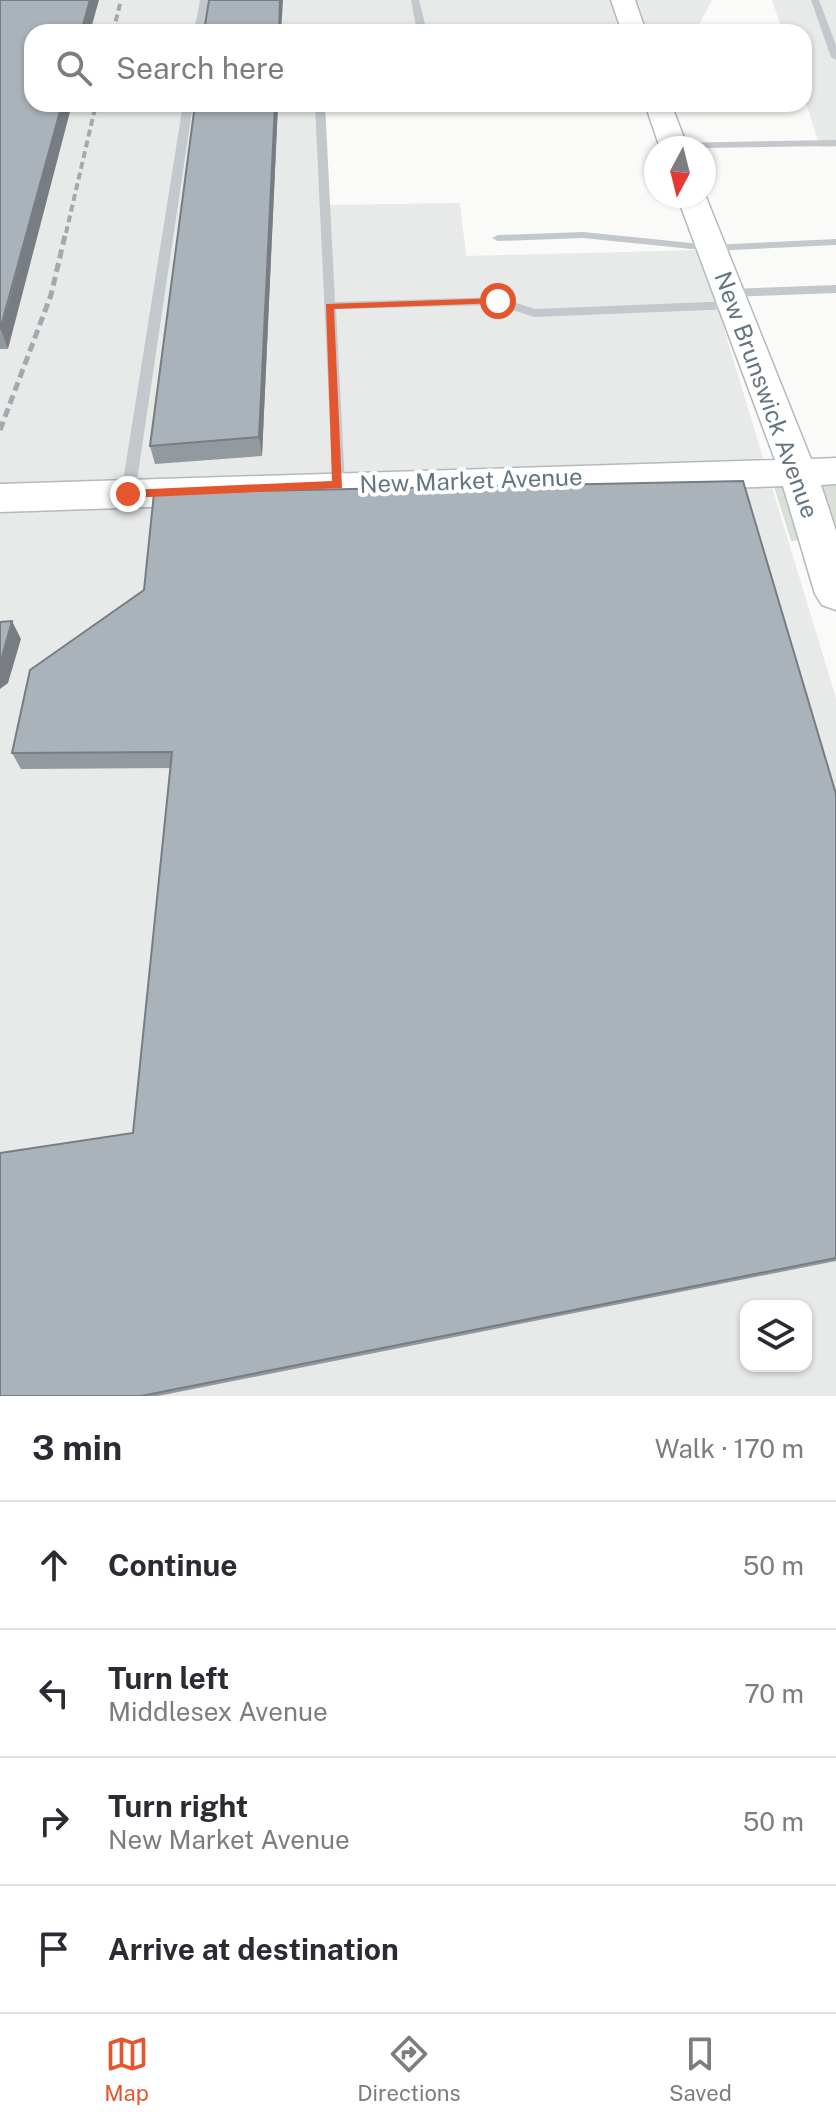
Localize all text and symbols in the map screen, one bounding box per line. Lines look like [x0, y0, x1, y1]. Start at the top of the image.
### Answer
search box [24, 24, 812, 112]
icon: search [52, 46, 96, 90]
text: Search here [116, 50, 284, 86]
north arrow [644, 136, 716, 208]
street label: New Brunswick Avenue [709, 267, 825, 522]
route start [480, 283, 516, 319]
street label: New Market Avenue [359, 462, 583, 498]
route end [110, 476, 146, 512]
map controls [740, 1300, 812, 1372]
button: layers [740, 1300, 812, 1372]
text: 3 min [32, 1428, 122, 1468]
text: Walk · 170 m [655, 1433, 804, 1464]
icon: ahead [32, 1543, 76, 1587]
text: Continue [108, 1547, 238, 1583]
text: 50 m [743, 1550, 804, 1581]
text: Turn left [108, 1660, 229, 1696]
icon: left [32, 1671, 76, 1715]
text: 70 m [744, 1678, 804, 1709]
text: Middlesex Avenue [108, 1696, 328, 1727]
text: Turn right [108, 1788, 248, 1824]
icon: right [32, 1799, 76, 1843]
text: 50 m [743, 1806, 804, 1837]
text: New Market Avenue [108, 1824, 350, 1855]
icon: arrive [32, 1927, 76, 1971]
text: Arrive at destination [108, 1931, 399, 1967]
tab: Map [104, 2032, 149, 2106]
tab: Directions [357, 2032, 461, 2106]
tab: Saved [669, 2032, 732, 2106]

